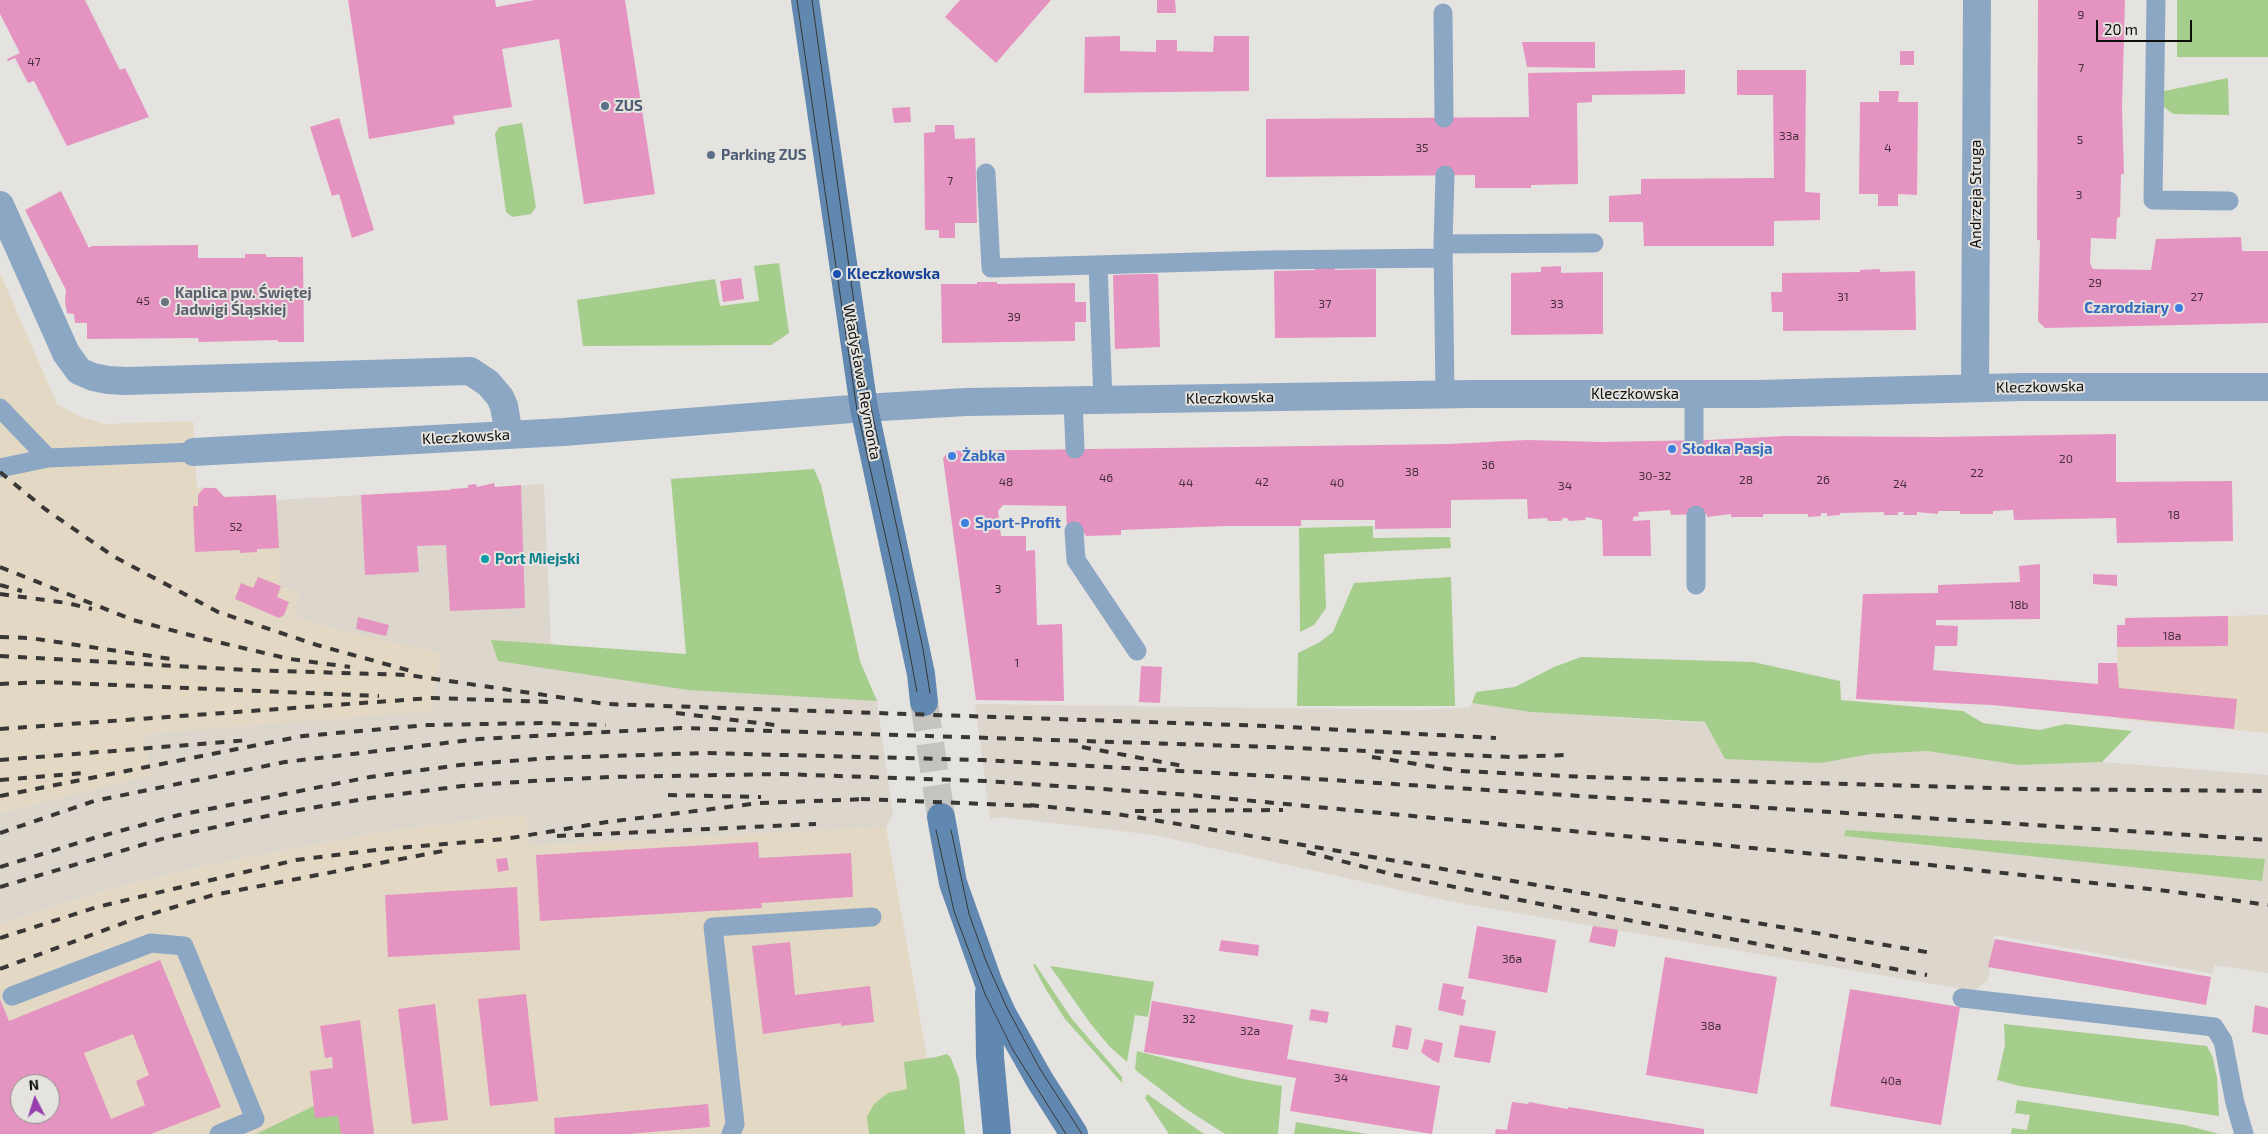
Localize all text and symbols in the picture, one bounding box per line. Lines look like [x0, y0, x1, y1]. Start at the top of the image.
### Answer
house number: 9 [2078, 8, 2084, 22]
scale bar [2098, 10, 2194, 42]
text: 20 m [2104, 20, 2138, 38]
house number: 47 [27, 55, 41, 69]
house number: 7 [2078, 61, 2084, 75]
place label: ZUS [615, 97, 643, 115]
marker: ZUS [599, 100, 611, 112]
house number: 33a [1779, 129, 1799, 143]
house number: 5 [2077, 133, 2083, 147]
street label: Andrzeja Struga [1967, 140, 1985, 248]
house number: 35 [1415, 141, 1429, 155]
house number: 4 [1884, 141, 1892, 155]
place label: Parking ZUS [721, 146, 807, 164]
marker: Parking ZUS [705, 149, 717, 161]
house number: 7 [947, 174, 953, 188]
house number: 3 [2076, 188, 2082, 202]
place label: Kleczkowska [847, 265, 940, 283]
marker: Kleczkowska [831, 268, 843, 280]
house number: 29 [2088, 276, 2102, 290]
place label: Kaplica pw. Świętej Jadwigi Śląskiej [175, 284, 312, 319]
house number: 31 [1837, 290, 1849, 304]
house number: 27 [2191, 290, 2203, 304]
house number: 45 [136, 294, 150, 308]
marker: Kaplica pw. Świętej Jadwigi Śląskiej [159, 296, 171, 308]
house number: 37 [1319, 297, 1331, 311]
house number: 33 [1550, 297, 1564, 311]
place label: Czarodziary [2084, 299, 2169, 317]
marker: Czarodziary [2173, 302, 2185, 314]
street label: Władysława Reymonta [839, 303, 885, 461]
house number: 39 [1007, 310, 1021, 324]
street label: Kleczkowska [1996, 377, 2084, 397]
street label: Kleczkowska [1591, 385, 1679, 403]
street label: Kleczkowska [1186, 388, 1274, 408]
street label: Kleczkowska [422, 426, 510, 448]
place label: Słodka Pasja [1682, 440, 1773, 458]
marker: Słodka Pasja [1666, 443, 1678, 455]
place label: Żabka [962, 447, 1005, 465]
marker: Żabka [946, 450, 958, 462]
house number: 20 [2059, 452, 2073, 466]
house number: 36 [1481, 458, 1495, 472]
house number: 38 [1405, 465, 1419, 479]
house number: 22 [1970, 466, 1984, 480]
house number: 30-32 [1639, 469, 1671, 483]
house number: 46 [1099, 471, 1113, 485]
house number: 28 [1739, 473, 1753, 487]
house number: 26 [1816, 473, 1830, 487]
house number: 48 [999, 475, 1013, 489]
house number: 42 [1255, 475, 1269, 489]
house number: 44 [1179, 476, 1193, 490]
house number: 40 [1330, 476, 1344, 490]
house number: 24 [1893, 477, 1907, 491]
house number: 34 [1558, 479, 1572, 493]
house number: 18 [2168, 508, 2180, 522]
place label: Sport-Profit [975, 514, 1061, 532]
marker: Sport-Profit [959, 517, 971, 529]
house number: 52 [229, 520, 243, 534]
place label: Port Miejski [495, 550, 580, 568]
marker: Port Miejski [479, 553, 491, 565]
house number: 3 [995, 582, 1001, 596]
house number: 18b [2010, 598, 2028, 612]
house number: 18a [2163, 629, 2181, 643]
house number: 1 [1015, 656, 1019, 670]
house number: 36a [1502, 952, 1522, 966]
house number: 32 [1182, 1012, 1196, 1026]
house number: 38a [1701, 1019, 1721, 1033]
house number: 32a [1240, 1024, 1260, 1038]
house number: 34 [1334, 1071, 1348, 1085]
north arrow [10, 1074, 60, 1124]
house number: 40a [1880, 1074, 1902, 1088]
text: N [28, 1076, 40, 1093]

